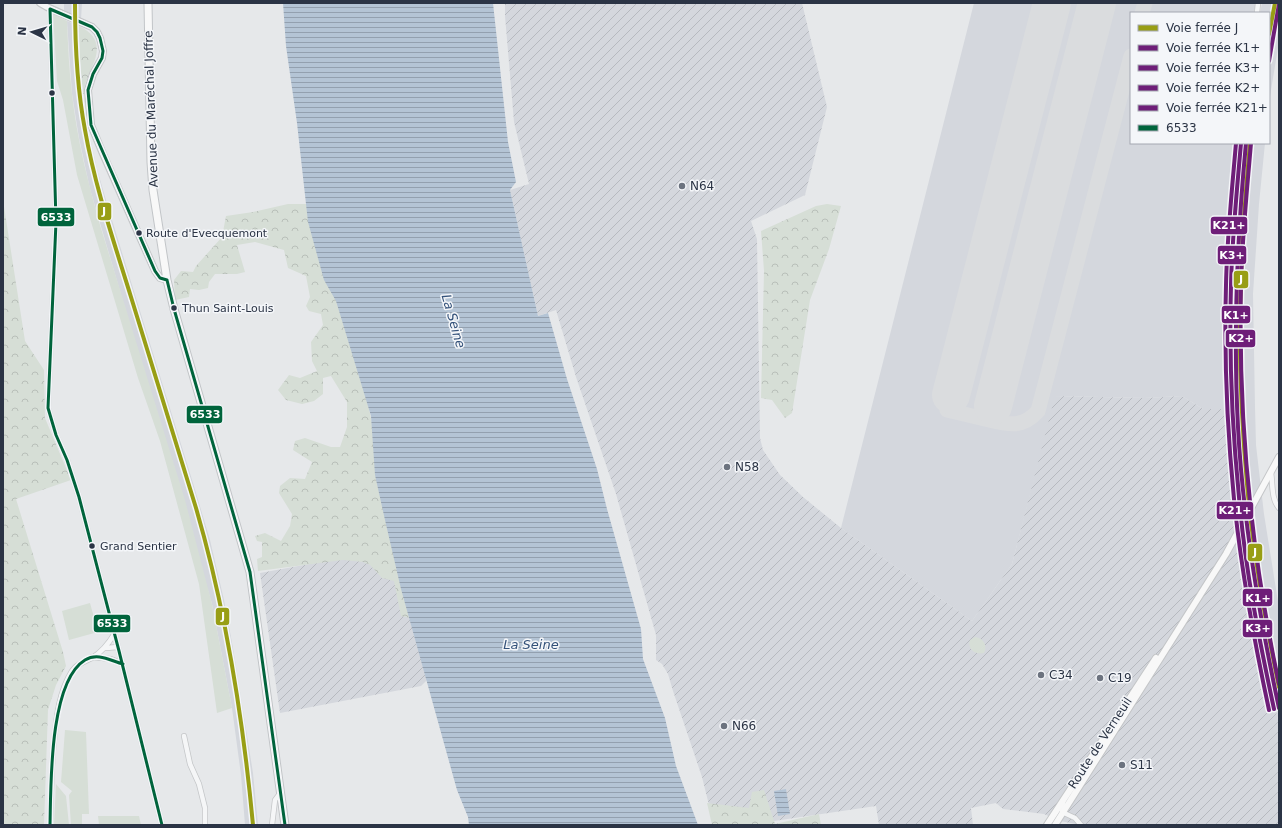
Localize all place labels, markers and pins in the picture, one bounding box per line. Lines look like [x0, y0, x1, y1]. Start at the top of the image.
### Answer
unlabelled marker [47, 88, 57, 98]
place label: N64 [690, 179, 714, 193]
marker: N64 [677, 181, 687, 191]
place label: Route d'Evecquemont [146, 227, 268, 240]
marker: Route d'Evecquemont [134, 228, 144, 238]
place label: Thun Saint-Louis [181, 302, 274, 315]
marker: Thun Saint-Louis [169, 303, 179, 313]
place label: N58 [735, 460, 759, 474]
marker: N58 [722, 462, 732, 472]
place label: Grand Sentier [100, 540, 177, 553]
marker: Grand Sentier [87, 541, 97, 551]
place label: C34 [1049, 668, 1073, 682]
marker: C34 [1036, 670, 1046, 680]
place label: C19 [1108, 671, 1132, 685]
marker: C19 [1095, 673, 1105, 683]
place label: N66 [732, 719, 756, 733]
marker: N66 [719, 721, 729, 731]
place label: S11 [1130, 758, 1153, 772]
marker: S11 [1117, 760, 1127, 770]

